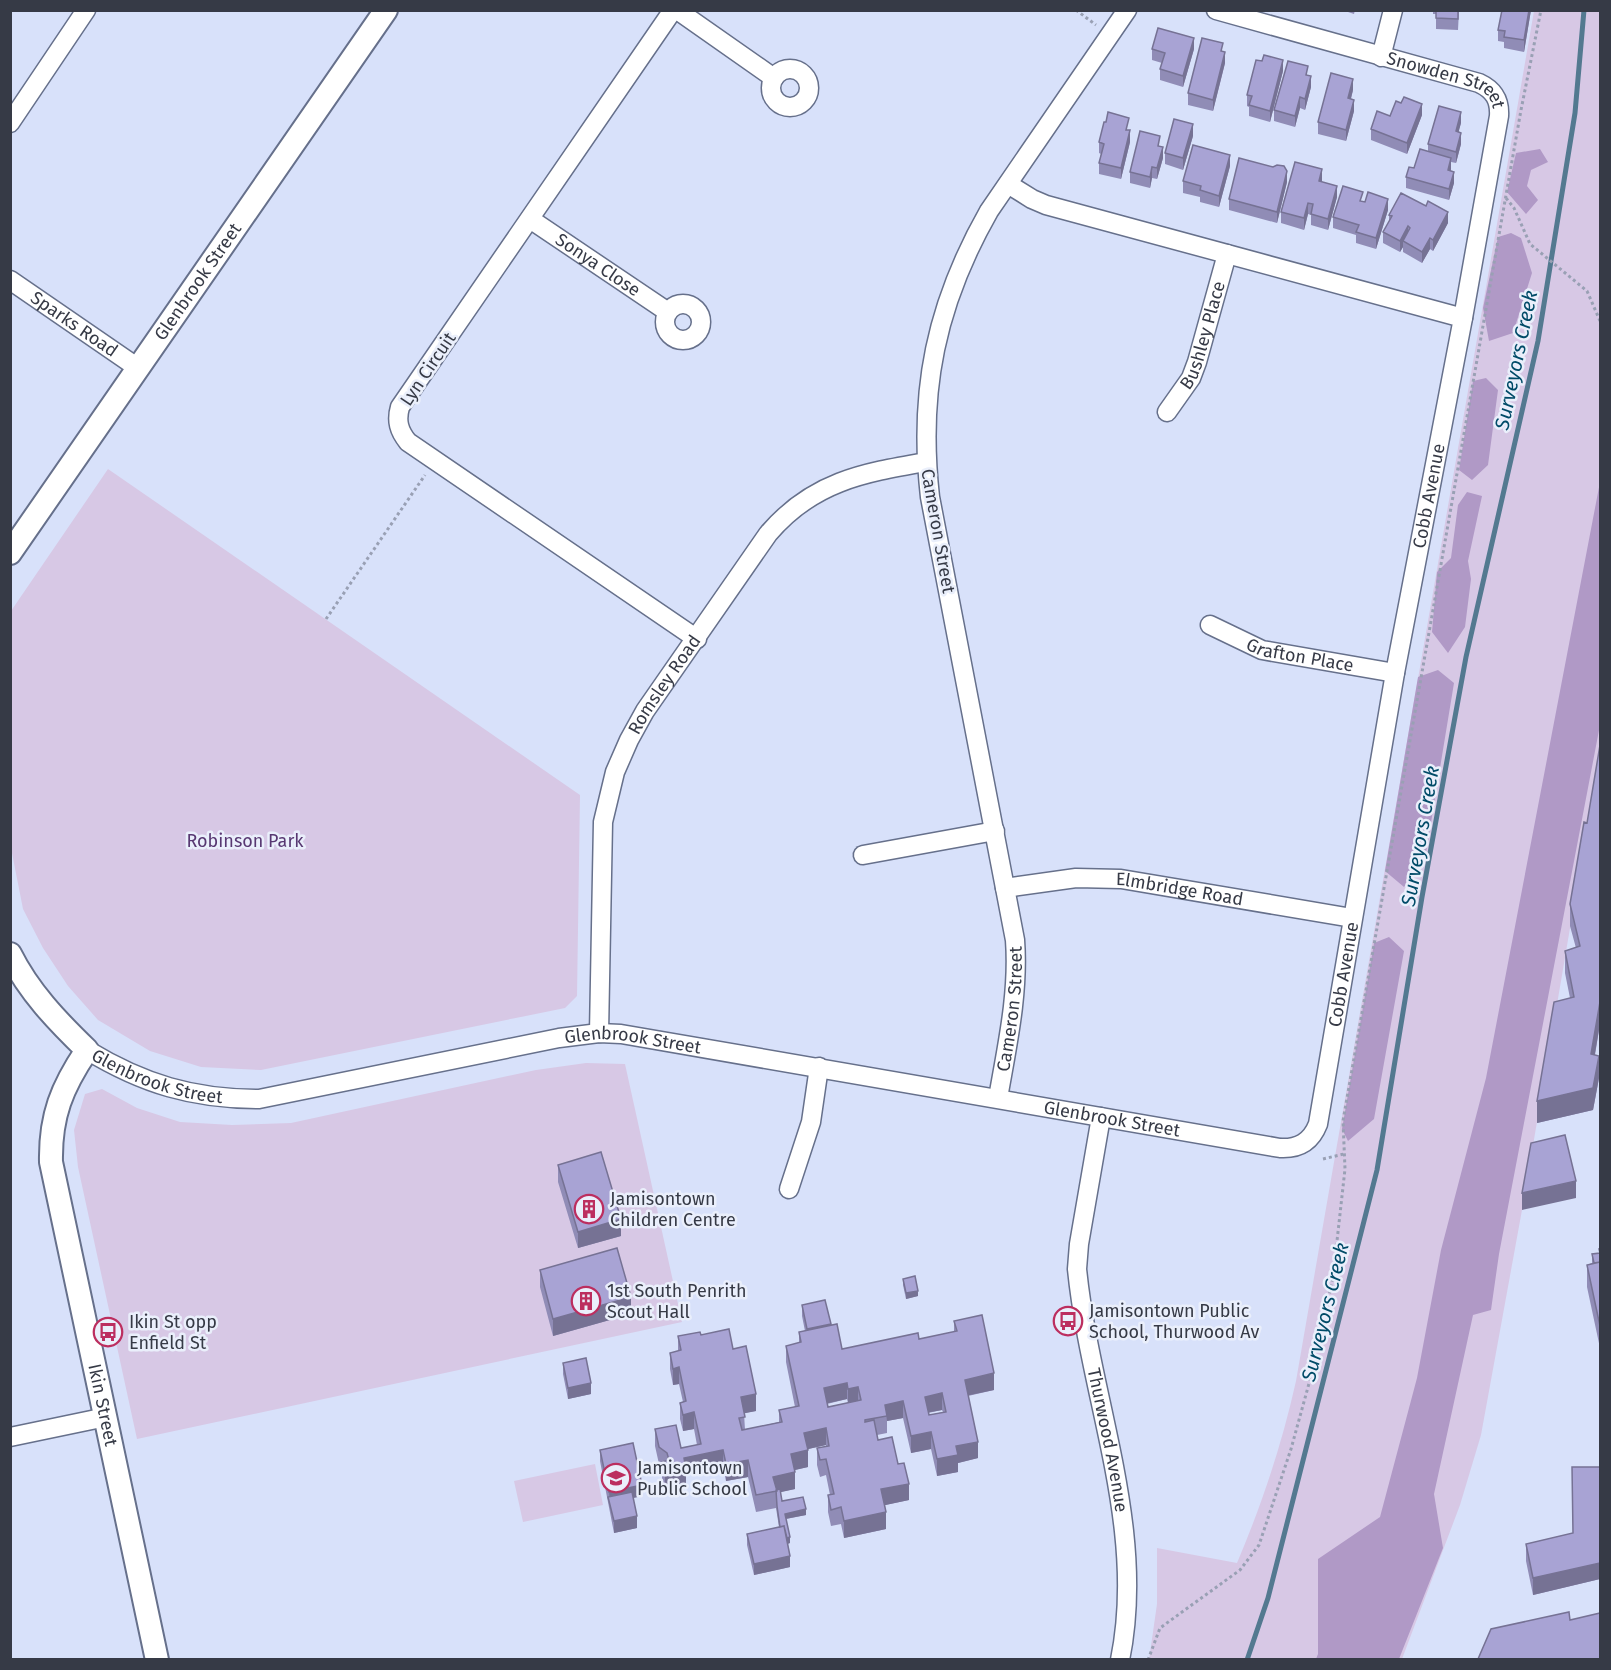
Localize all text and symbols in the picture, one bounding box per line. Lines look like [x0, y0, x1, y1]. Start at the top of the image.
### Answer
street label: Snowden Street [1384, 47, 1510, 111]
street label: Glenbrook Street [150, 218, 246, 345]
street label: Sonya Close [551, 228, 645, 301]
street label: Bushley Place [1175, 279, 1230, 394]
street label: Sparks Road [26, 287, 122, 362]
water label: Surveyors Creek [1489, 288, 1543, 433]
street label: Lyn Circuit [395, 328, 461, 410]
street label: Cobb Avenue [1408, 442, 1450, 550]
street label: Cameron Street [916, 467, 960, 595]
street label: Romsley Road [623, 631, 705, 738]
street label: Grafton Place [1243, 633, 1355, 677]
water label: Surveyors Creek [1396, 764, 1444, 909]
park label: Robinson Park [186, 830, 304, 852]
street label: Elmbridge Road [1116, 868, 1245, 910]
street label: Cobb Avenue [1324, 920, 1363, 1029]
street label: Cameron Street [992, 945, 1027, 1073]
street label: Glenbrook Street [563, 1022, 703, 1059]
street label: Glenbrook Street [88, 1044, 224, 1108]
street label: Glenbrook Street [1042, 1096, 1182, 1142]
place label: Jamisontown Children Centre [610, 1188, 736, 1231]
building icon: Jamisontown Children Centre [573, 1193, 605, 1225]
water label: Surveyors Creek [1296, 1240, 1354, 1385]
place label: 1st South Penrith Scout Hall [607, 1280, 746, 1323]
building icon: 1st South Penrith Scout Hall [570, 1285, 602, 1317]
place label: Jamisontown Public School, Thurwood Av [1089, 1300, 1259, 1343]
bus stop icon: Jamisontown Public School, Thurwood Av [1052, 1305, 1084, 1337]
place label: Ikin St opp Enfield St [129, 1311, 217, 1354]
bus stop icon: Ikin St opp Enfield St [92, 1316, 124, 1348]
street label: Ikin Street [83, 1362, 122, 1449]
street label: Thurwood Avenue [1083, 1366, 1133, 1514]
place label: Jamisontown Public School [637, 1457, 747, 1500]
school or university icon: Jamisontown Public School [600, 1462, 632, 1494]

